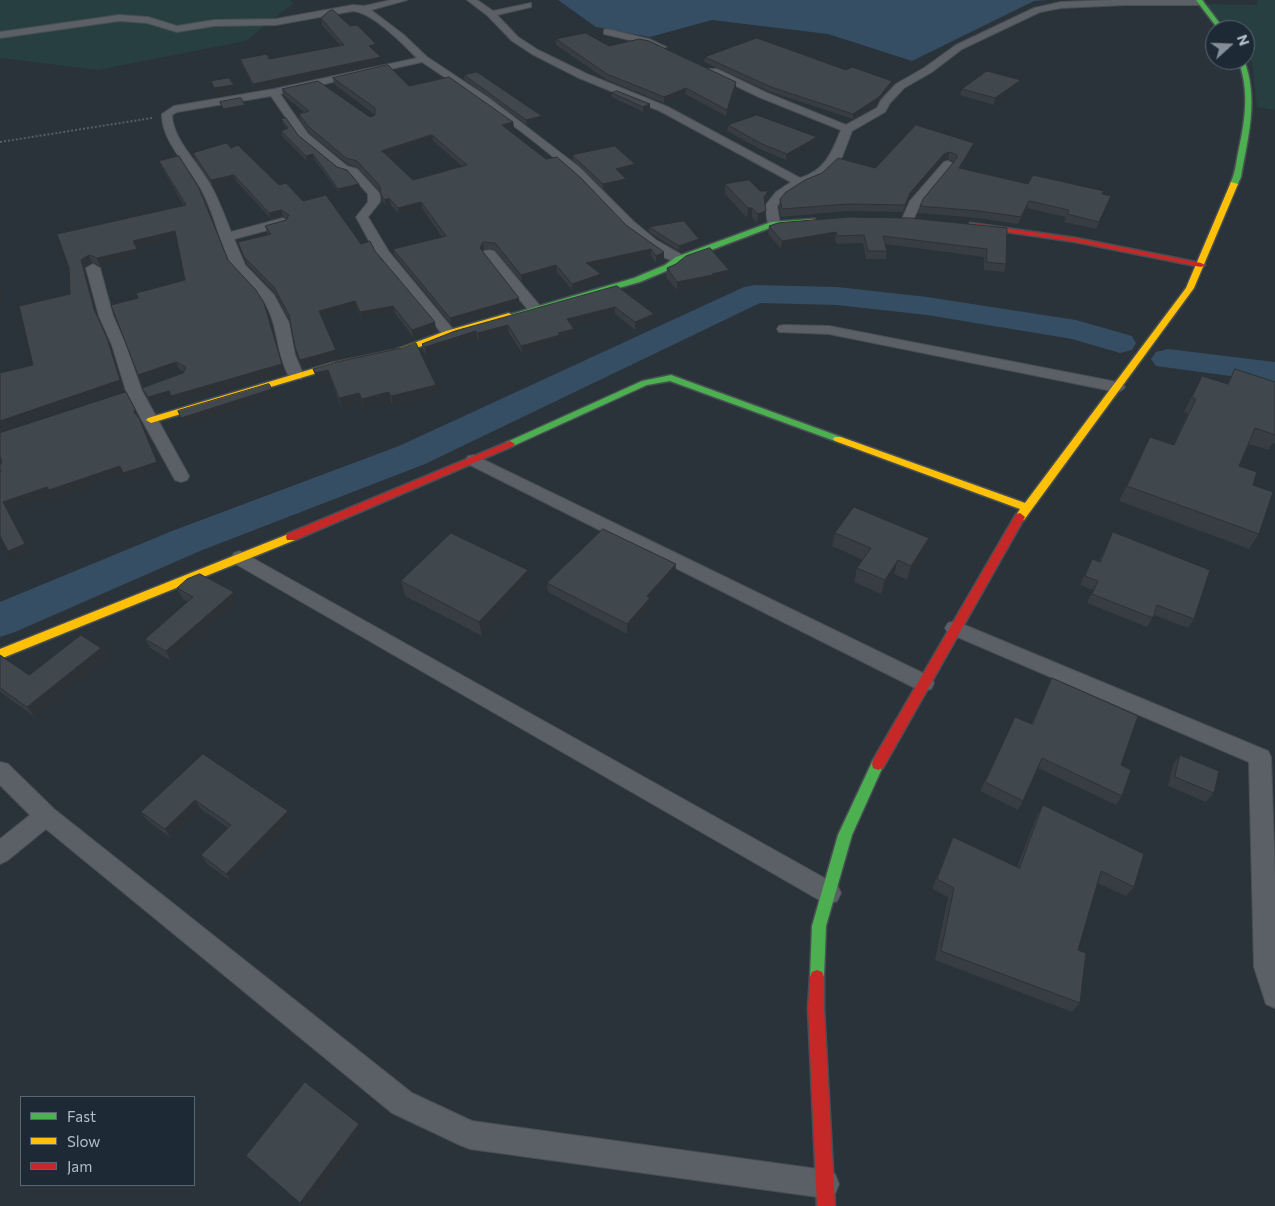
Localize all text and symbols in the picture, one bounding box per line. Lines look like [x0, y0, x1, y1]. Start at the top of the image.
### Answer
north arrow [1205, 20, 1255, 70]
text: N [1234, 32, 1253, 48]
legend [20, 1096, 195, 1186]
text: Fast [67, 1107, 96, 1125]
text: Slow [67, 1132, 100, 1150]
text: Jam [67, 1157, 92, 1175]

